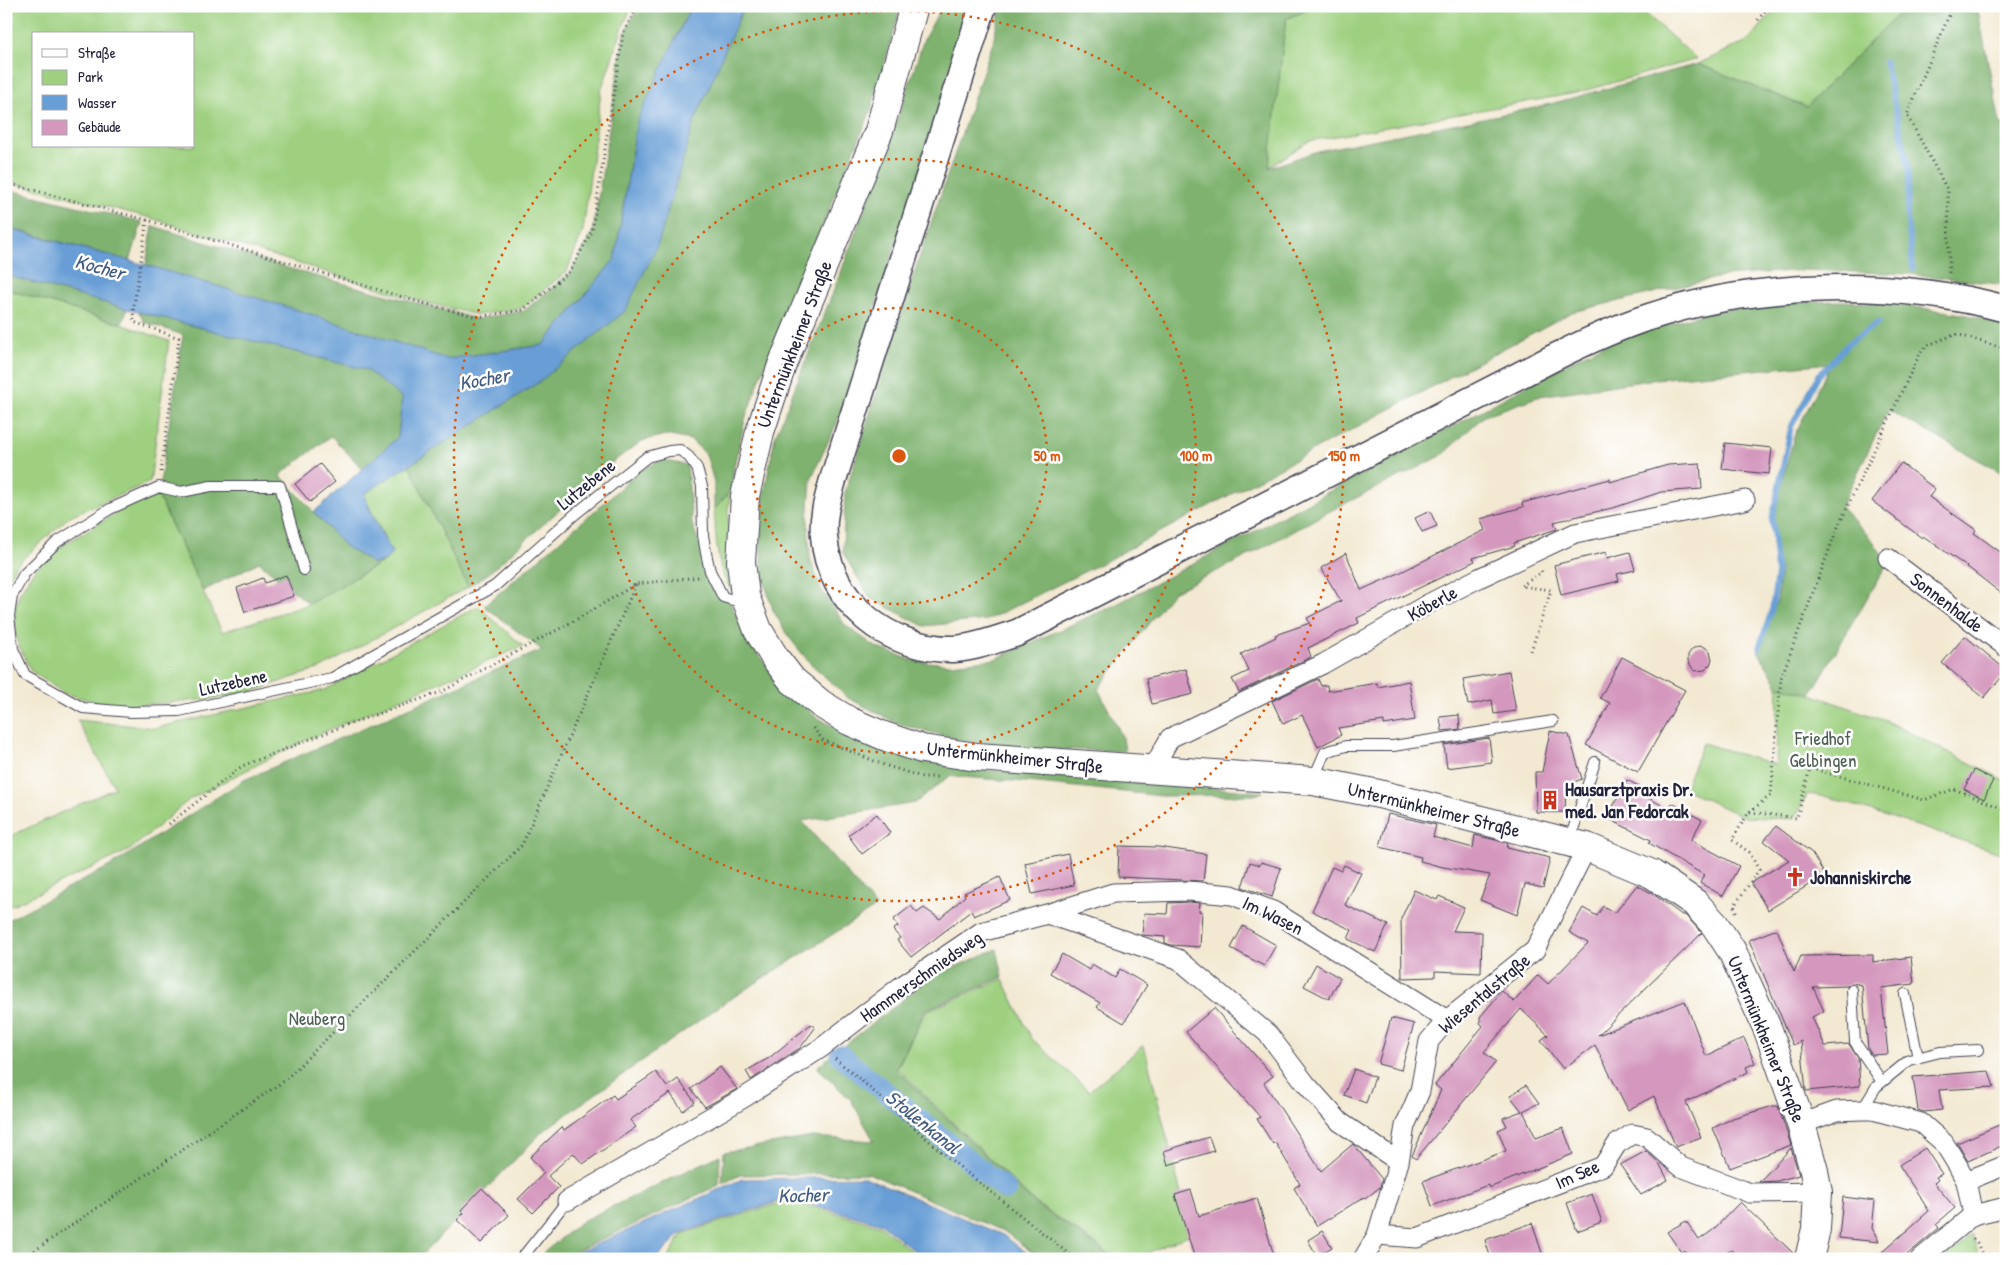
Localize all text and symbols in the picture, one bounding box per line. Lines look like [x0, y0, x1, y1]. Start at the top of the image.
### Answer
legend [32, 32, 195, 148]
text: Straße [78, 42, 116, 63]
text: Park [78, 66, 103, 87]
text: Wasser [78, 92, 117, 113]
text: Gebäude [78, 116, 121, 137]
water label: Kocher [72, 247, 130, 287]
street label: Untermünkheimer Straße [750, 256, 838, 431]
water label: Kocher [457, 360, 513, 396]
text: 50 m [1034, 445, 1060, 466]
text: 100 m [1180, 445, 1212, 466]
text: 150 m [1328, 445, 1360, 466]
centre of rings [890, 447, 908, 465]
street label: Lutzebene [551, 452, 621, 516]
street label: Sonnenhalde [1905, 566, 1989, 638]
street label: Köberle [1403, 579, 1462, 627]
street label: Lutzebene [197, 662, 270, 702]
park label: Friedhof Gelbingen [1789, 725, 1857, 773]
street label: Untermünkheimer Straße [926, 735, 1105, 779]
street label: Untermünkheimer Straße [1345, 775, 1523, 843]
place label: Hausarztpraxis Dr. med. Jan Fedorcak [1565, 776, 1693, 824]
building icon: Hausarztpraxis Dr. med. Jan Fedorcak [1539, 789, 1561, 811]
place label: Johanniskirche [1810, 864, 1912, 890]
church icon: Johanniskirche [1784, 866, 1806, 888]
street label: Im Wasen [1238, 889, 1308, 941]
street label: Hammerschmiedsweg [855, 924, 987, 1028]
street label: Wiesentalstraße [1433, 947, 1536, 1039]
street label: Untermünkheimer Straße [1722, 952, 1812, 1126]
park label: Neuberg [289, 1005, 345, 1031]
water label: Stollenkanal [881, 1083, 967, 1161]
street label: Im See [1551, 1153, 1604, 1195]
water label: Kocher [777, 1180, 831, 1209]

